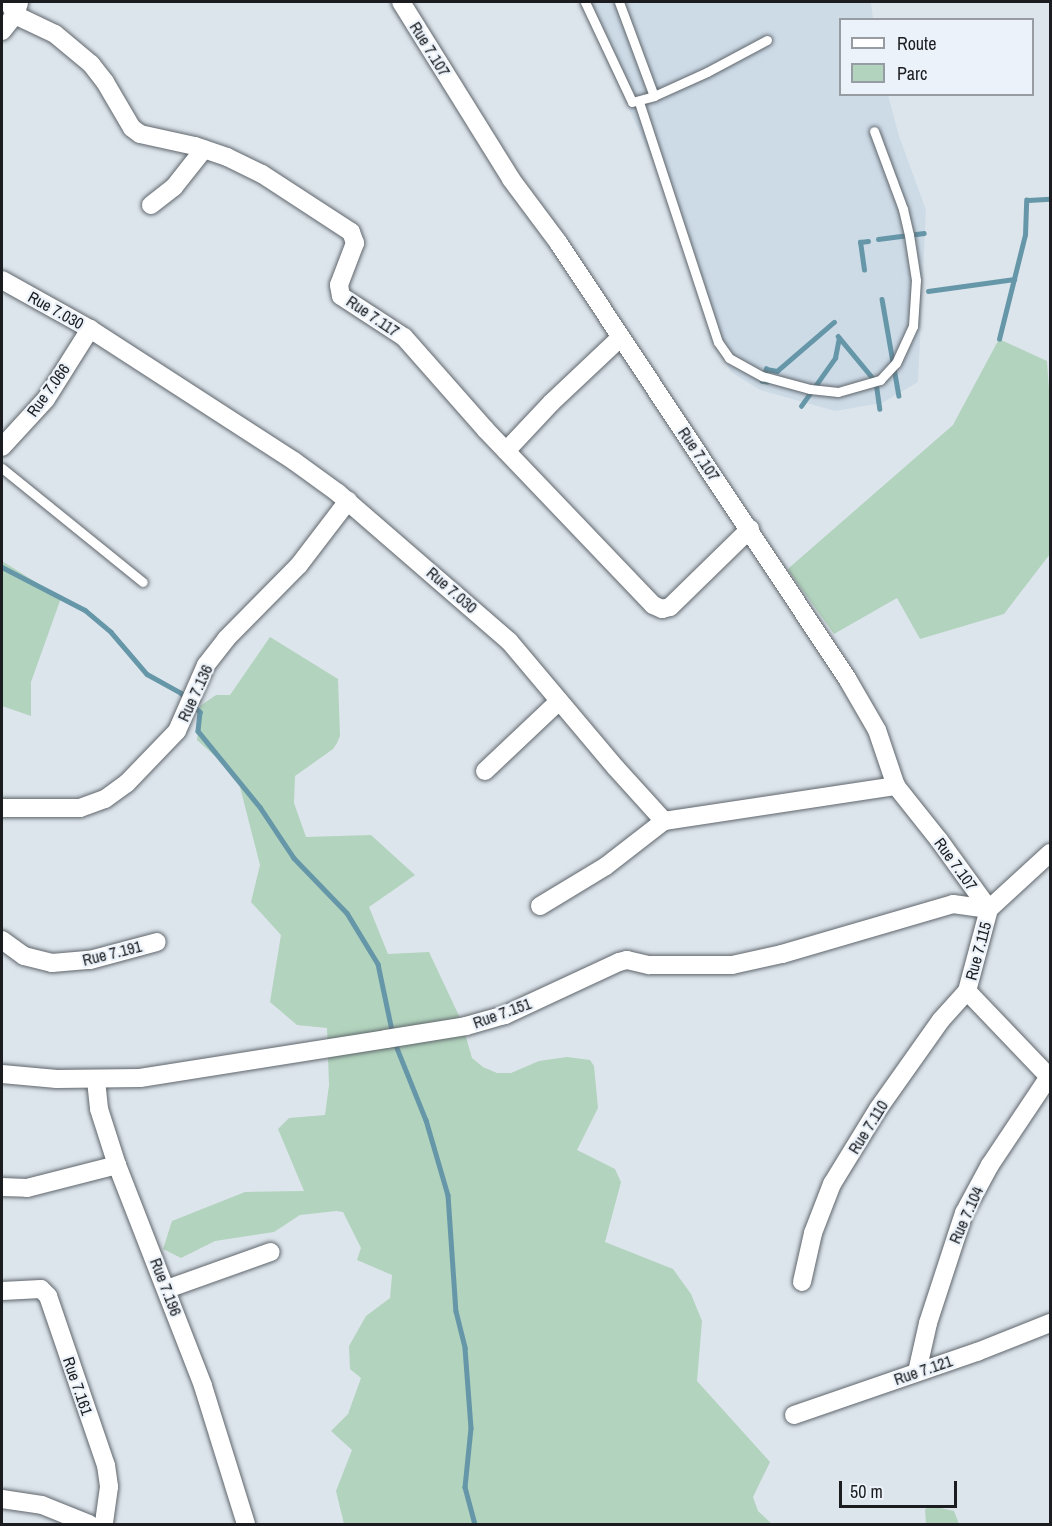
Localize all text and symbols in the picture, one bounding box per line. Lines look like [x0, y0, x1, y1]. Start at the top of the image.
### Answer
street label: Rue 7.107 [406, 18, 454, 80]
legend [839, 18, 1034, 96]
text: Route [897, 31, 936, 56]
text: Parc [897, 61, 927, 86]
street label: Rue 7.030 [25, 287, 87, 333]
street label: Rue 7.117 [343, 291, 403, 341]
street label: Rue 7.066 [22, 360, 74, 420]
street label: Rue 7.107 [674, 424, 724, 484]
street label: Rue 7.030 [423, 563, 481, 617]
street label: Rue 7.136 [174, 662, 216, 724]
street label: Rue 7.107 [930, 834, 982, 894]
street label: Rue 7.115 [961, 920, 995, 982]
street label: Rue 7.191 [80, 936, 144, 970]
street label: Rue 7.151 [470, 994, 534, 1032]
street label: Rue 7.110 [844, 1097, 892, 1157]
street label: Rue 7.104 [945, 1183, 987, 1247]
street label: Rue 7.196 [146, 1255, 186, 1319]
street label: Rue 7.121 [891, 1351, 955, 1389]
street label: Rue 7.161 [59, 1354, 97, 1418]
scale bar [842, 1469, 960, 1507]
text: 50 m [850, 1479, 883, 1504]

